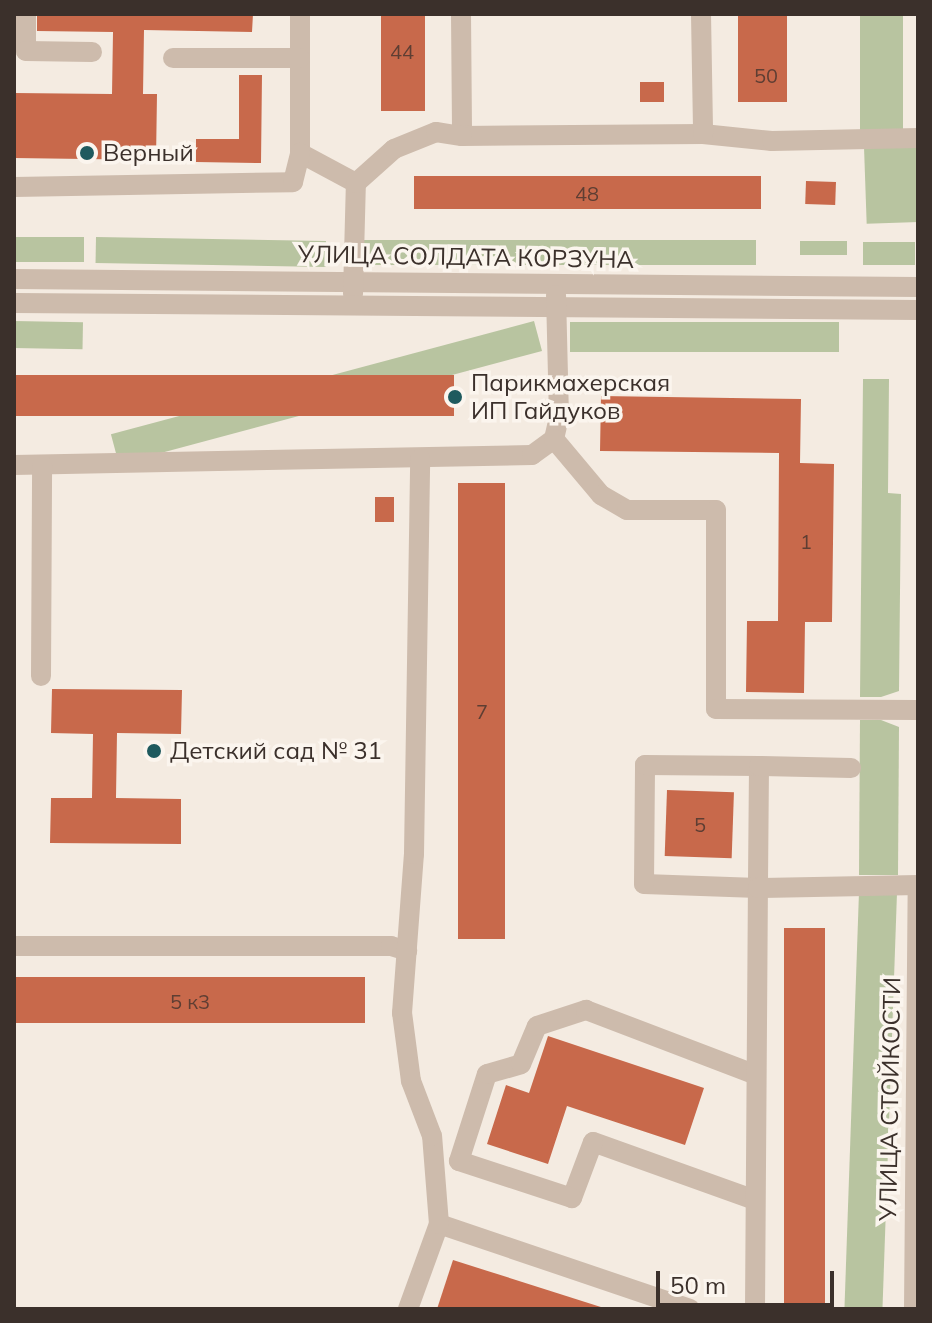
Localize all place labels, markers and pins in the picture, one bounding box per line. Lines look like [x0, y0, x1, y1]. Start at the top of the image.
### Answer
place label: Верный [103, 139, 194, 167]
marker: Верный [78, 144, 96, 162]
place label: Парикмахерская ИП Гайдуков [471, 369, 670, 425]
marker: Парикмахерская ИП Гайдуков [446, 388, 464, 406]
place label: Детский сад № 31 [170, 737, 382, 765]
marker: Детский сад № 31 [145, 742, 163, 760]

